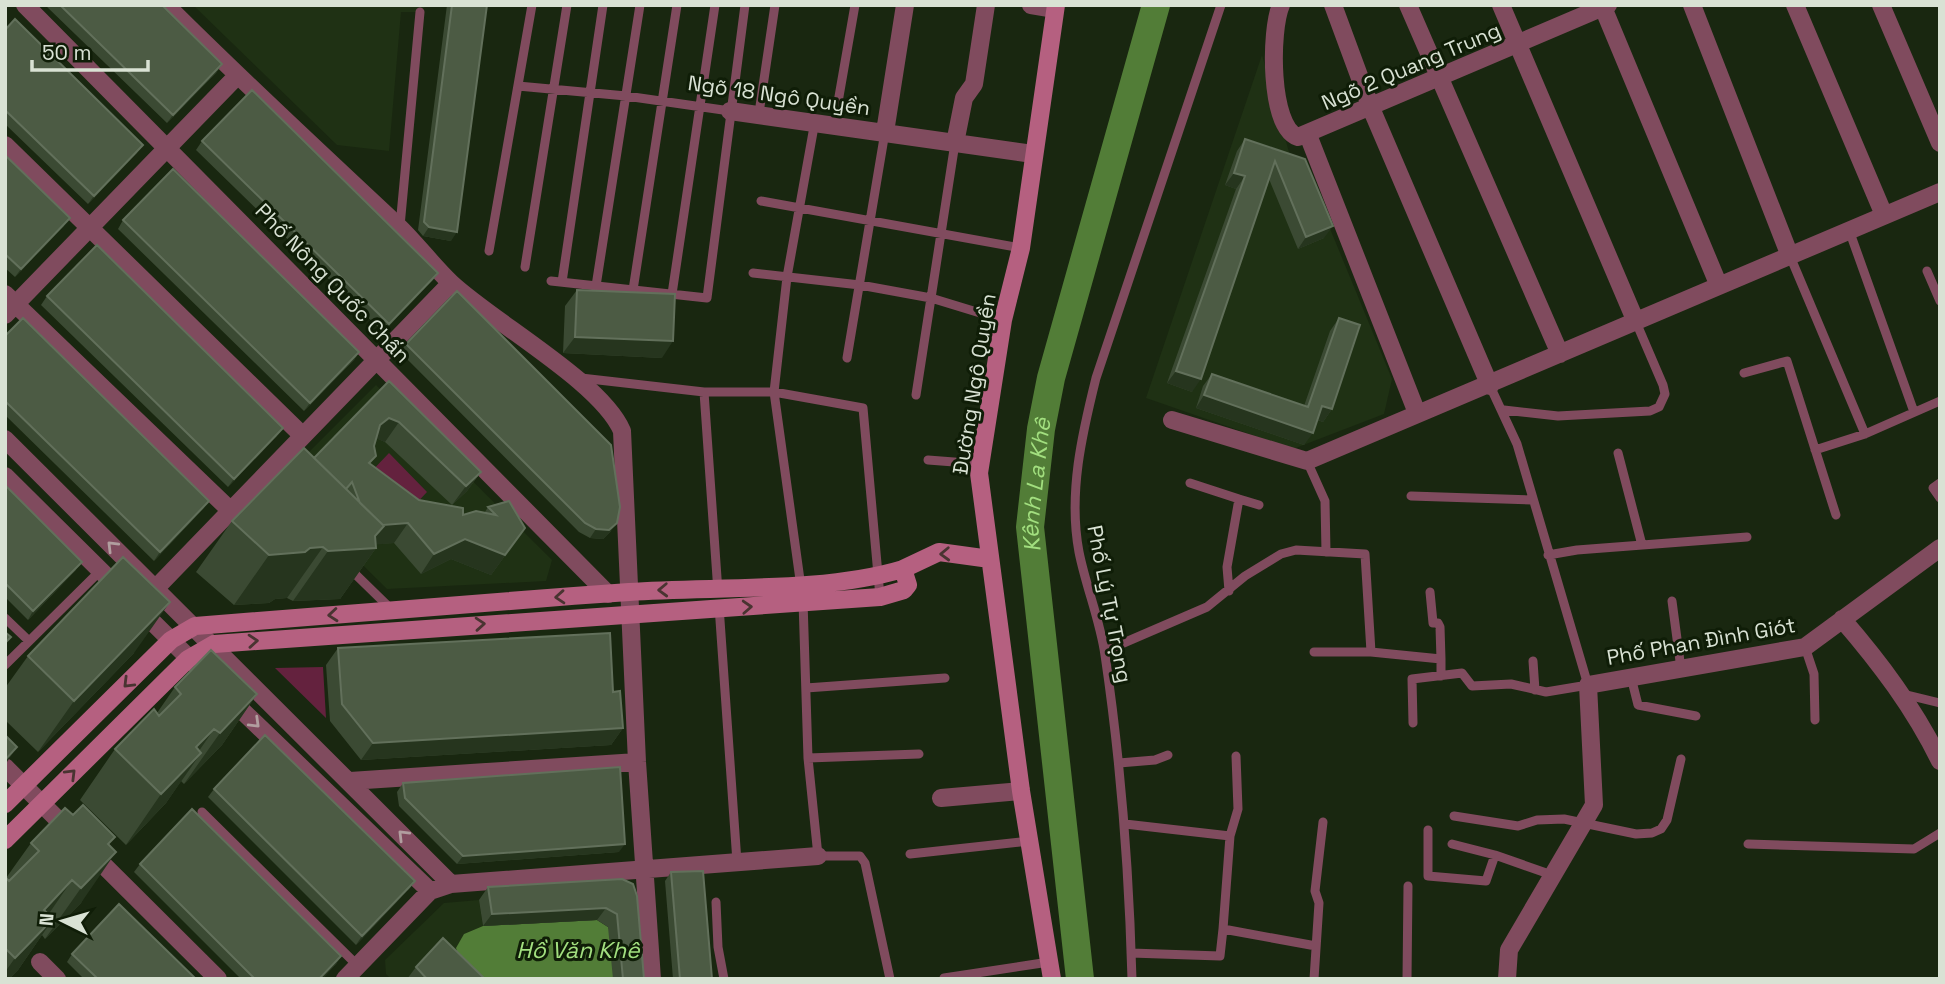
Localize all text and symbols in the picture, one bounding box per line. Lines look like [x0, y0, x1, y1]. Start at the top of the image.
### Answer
street label: Ngõ 2 Quang Trung [1317, 16, 1505, 116]
scale bar [32, 28, 147, 72]
text: 50 m [42, 39, 92, 66]
street label: Ngõ 18 Ngô Quyền [686, 69, 872, 121]
street label: Phố Nông Quốc Chấn [250, 197, 416, 369]
street label: Đường Ngô Quyền [946, 291, 1002, 477]
water label: Kênh La Khê [1015, 414, 1058, 554]
street label: Phố Lý Tự Trọng [1081, 523, 1139, 685]
one-way arrow [107, 542, 120, 555]
one-way arrow [939, 547, 950, 562]
one-way arrow [658, 583, 669, 598]
one-way arrow [554, 589, 565, 604]
one-way arrow [741, 600, 752, 615]
one-way arrow [327, 607, 338, 622]
street label: Phố Phan Đình Giót [1605, 611, 1797, 671]
one-way arrow [474, 617, 485, 632]
one-way arrow [248, 634, 259, 649]
one-way arrow [123, 674, 136, 687]
one-way arrow [247, 714, 260, 727]
one-way arrow [62, 770, 75, 783]
one-way arrow [398, 831, 411, 844]
north arrow [28, 886, 98, 956]
text: N [34, 912, 60, 927]
water label: Hồ Văn Khê [516, 935, 641, 965]

